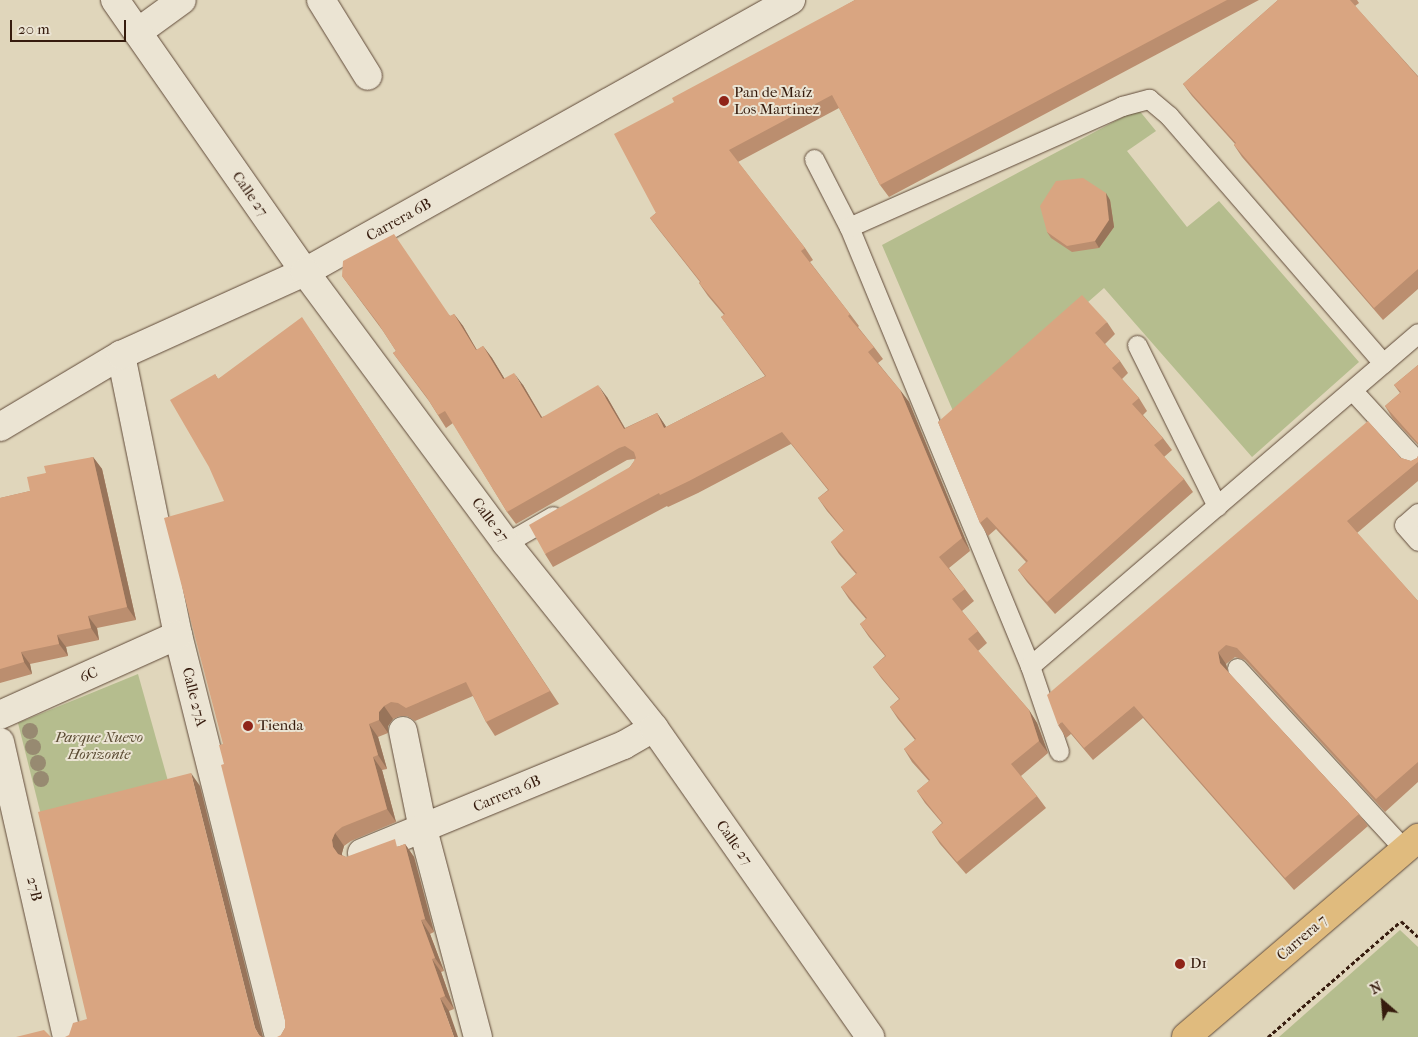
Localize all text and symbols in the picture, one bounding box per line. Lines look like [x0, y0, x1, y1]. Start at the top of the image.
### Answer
scale bar [12, 10, 129, 42]
text: 20 m [18, 20, 50, 38]
place label: Pan de Maíz Los Martinez [734, 83, 819, 118]
marker: Pan de Maíz Los Martinez [718, 95, 730, 107]
street label: Calle 27 [228, 168, 272, 220]
street label: Carrera 6B [363, 195, 435, 245]
street label: Calle 27 [468, 494, 512, 546]
street label: 6C [77, 663, 101, 687]
street label: Calle 27A [178, 665, 210, 729]
place label: Tienda [258, 717, 303, 735]
marker: Tienda [242, 720, 254, 732]
park label: Parque Nuevo Horizonte [55, 728, 143, 763]
street label: Carrera 6B [471, 772, 543, 816]
street label: Calle 27 [712, 817, 756, 869]
street label: 27B [22, 875, 46, 903]
street label: Carrera 7 [1273, 911, 1331, 965]
place label: D1 [1190, 955, 1207, 973]
marker: D1 [1174, 958, 1186, 970]
north arrow [1358, 977, 1408, 1027]
text: N [1367, 978, 1385, 998]

